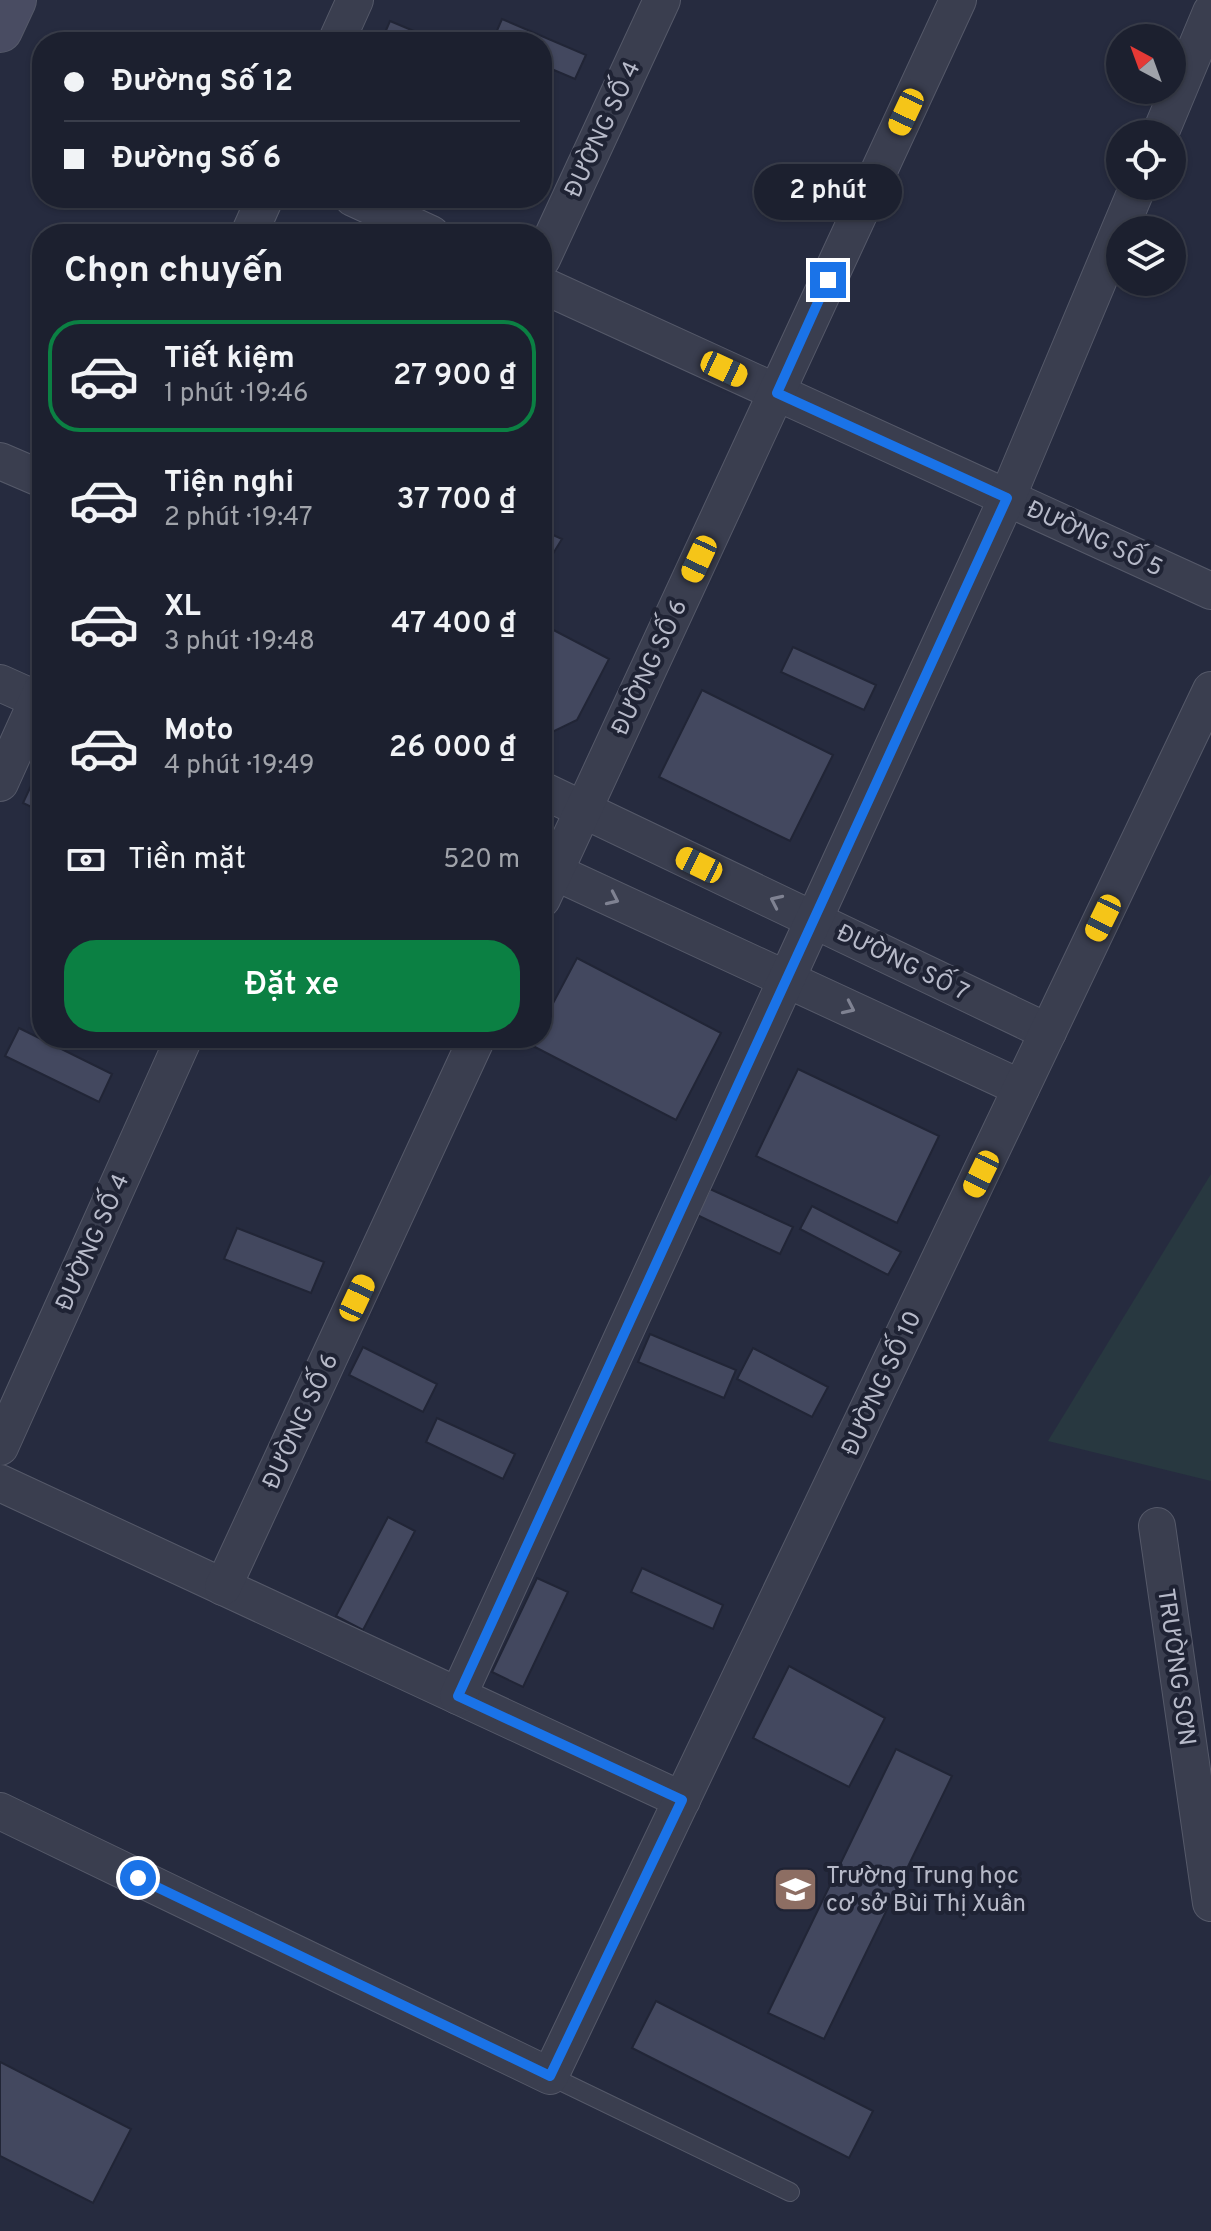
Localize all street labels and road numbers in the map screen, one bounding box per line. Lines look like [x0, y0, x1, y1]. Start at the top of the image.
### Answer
street label: ĐƯỜNG SỐ 4 [554, 54, 648, 203]
street label: ĐƯỜNG SỐ 5 [1021, 490, 1170, 584]
street label: ĐƯỜNG SỐ 6 [601, 593, 695, 740]
street label: ĐƯỜNG SỐ 7 [831, 913, 976, 1009]
street label: ĐƯỜNG SỐ 4 [45, 1167, 137, 1316]
street label: ĐƯỜNG SỐ 10 [831, 1304, 929, 1461]
street label: ĐƯỜNG SỐ 6 [252, 1347, 346, 1494]
street label: TRƯỜNG SƠN [1149, 1586, 1203, 1748]

